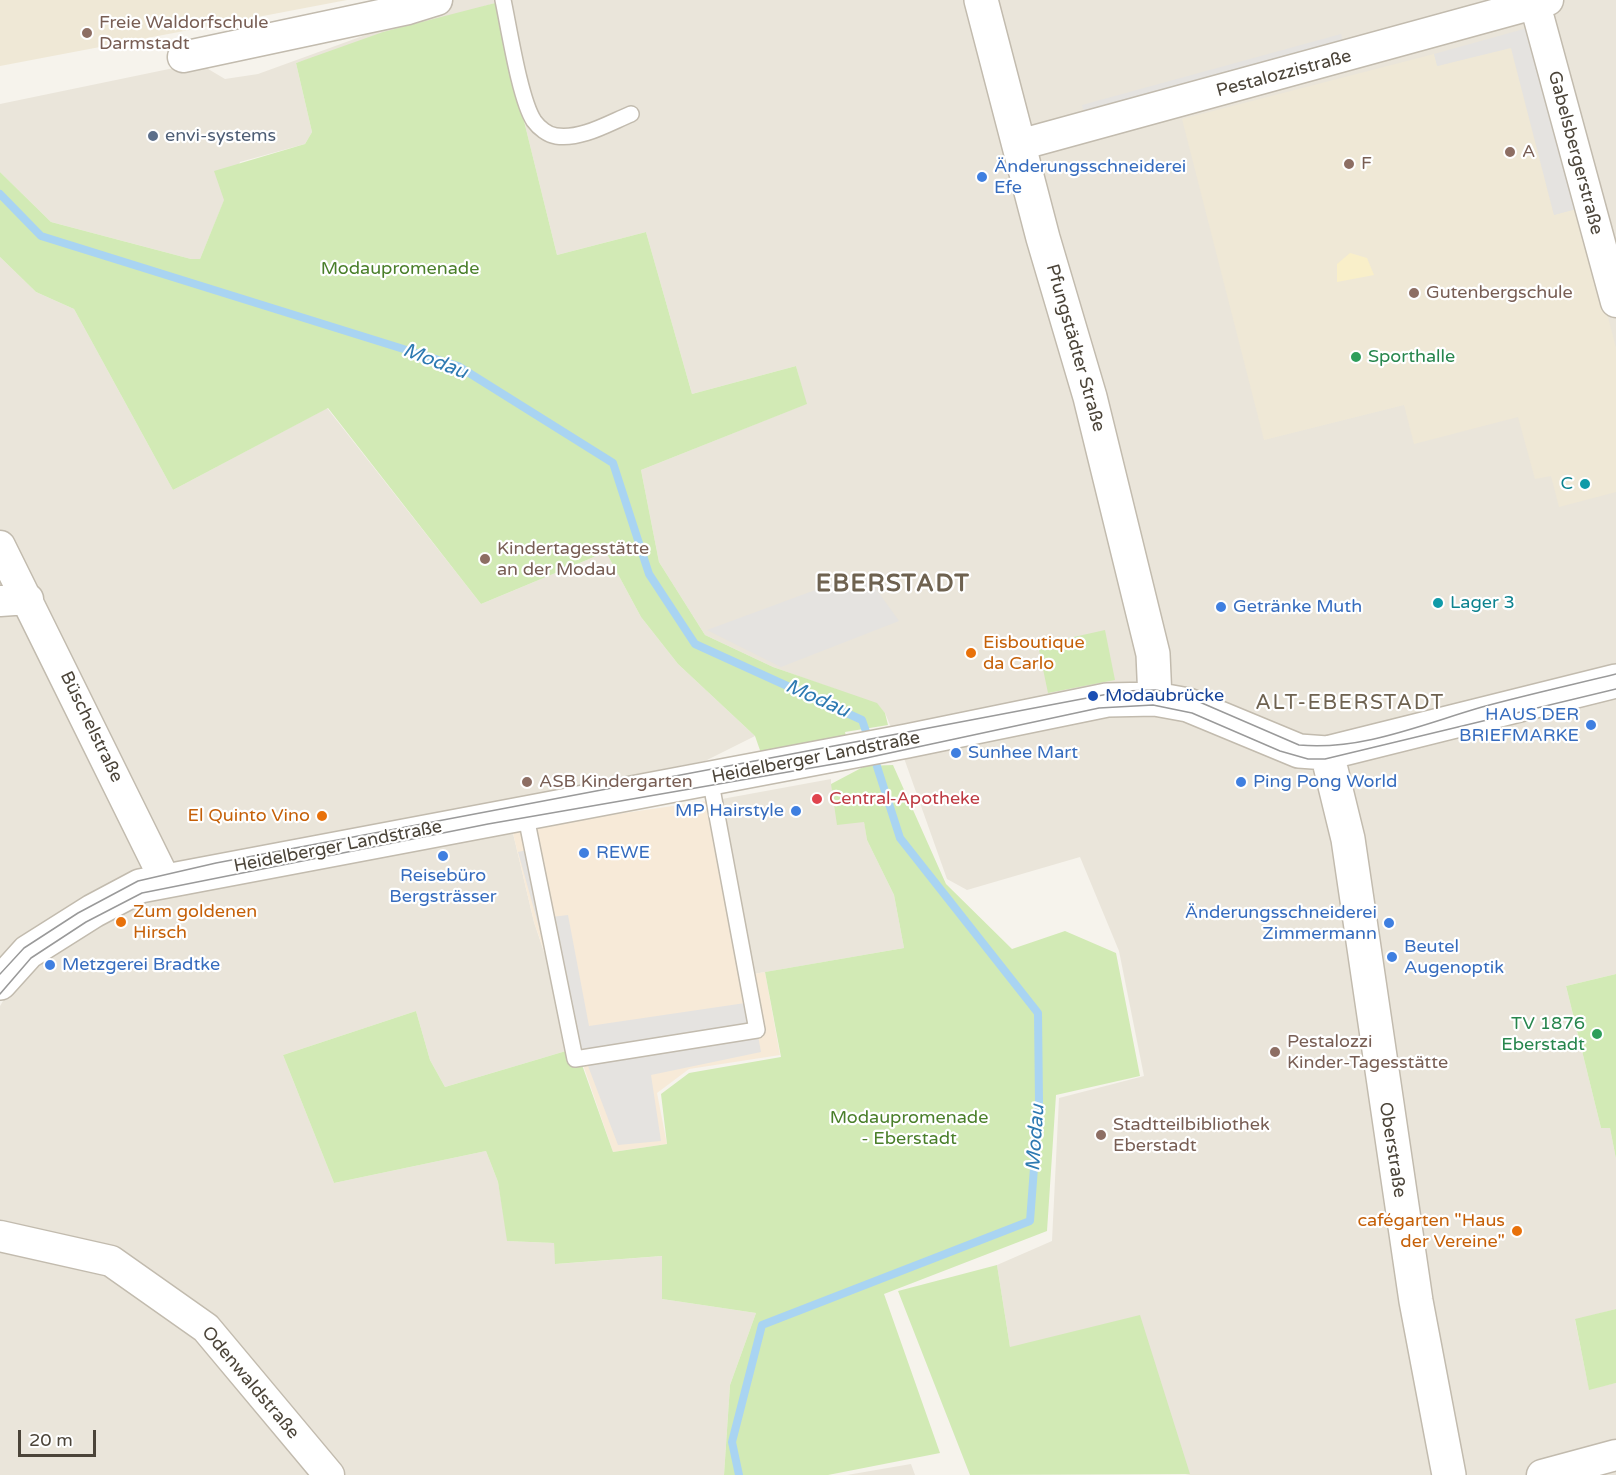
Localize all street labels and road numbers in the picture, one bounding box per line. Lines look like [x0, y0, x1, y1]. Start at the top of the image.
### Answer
street label: Pestalozzistraße [1214, 46, 1354, 102]
street label: Gabelsbergerstraße [1543, 69, 1607, 237]
street label: Pfungstädter Straße [1041, 262, 1109, 434]
street label: Büschelstraße [55, 668, 127, 786]
street label: Heidelberger Landstraße [710, 727, 922, 789]
street label: Heidelberger Landstraße [232, 816, 444, 878]
street label: Oberstraße [1374, 1101, 1410, 1199]
street label: Odenwaldstraße [197, 1322, 303, 1444]

